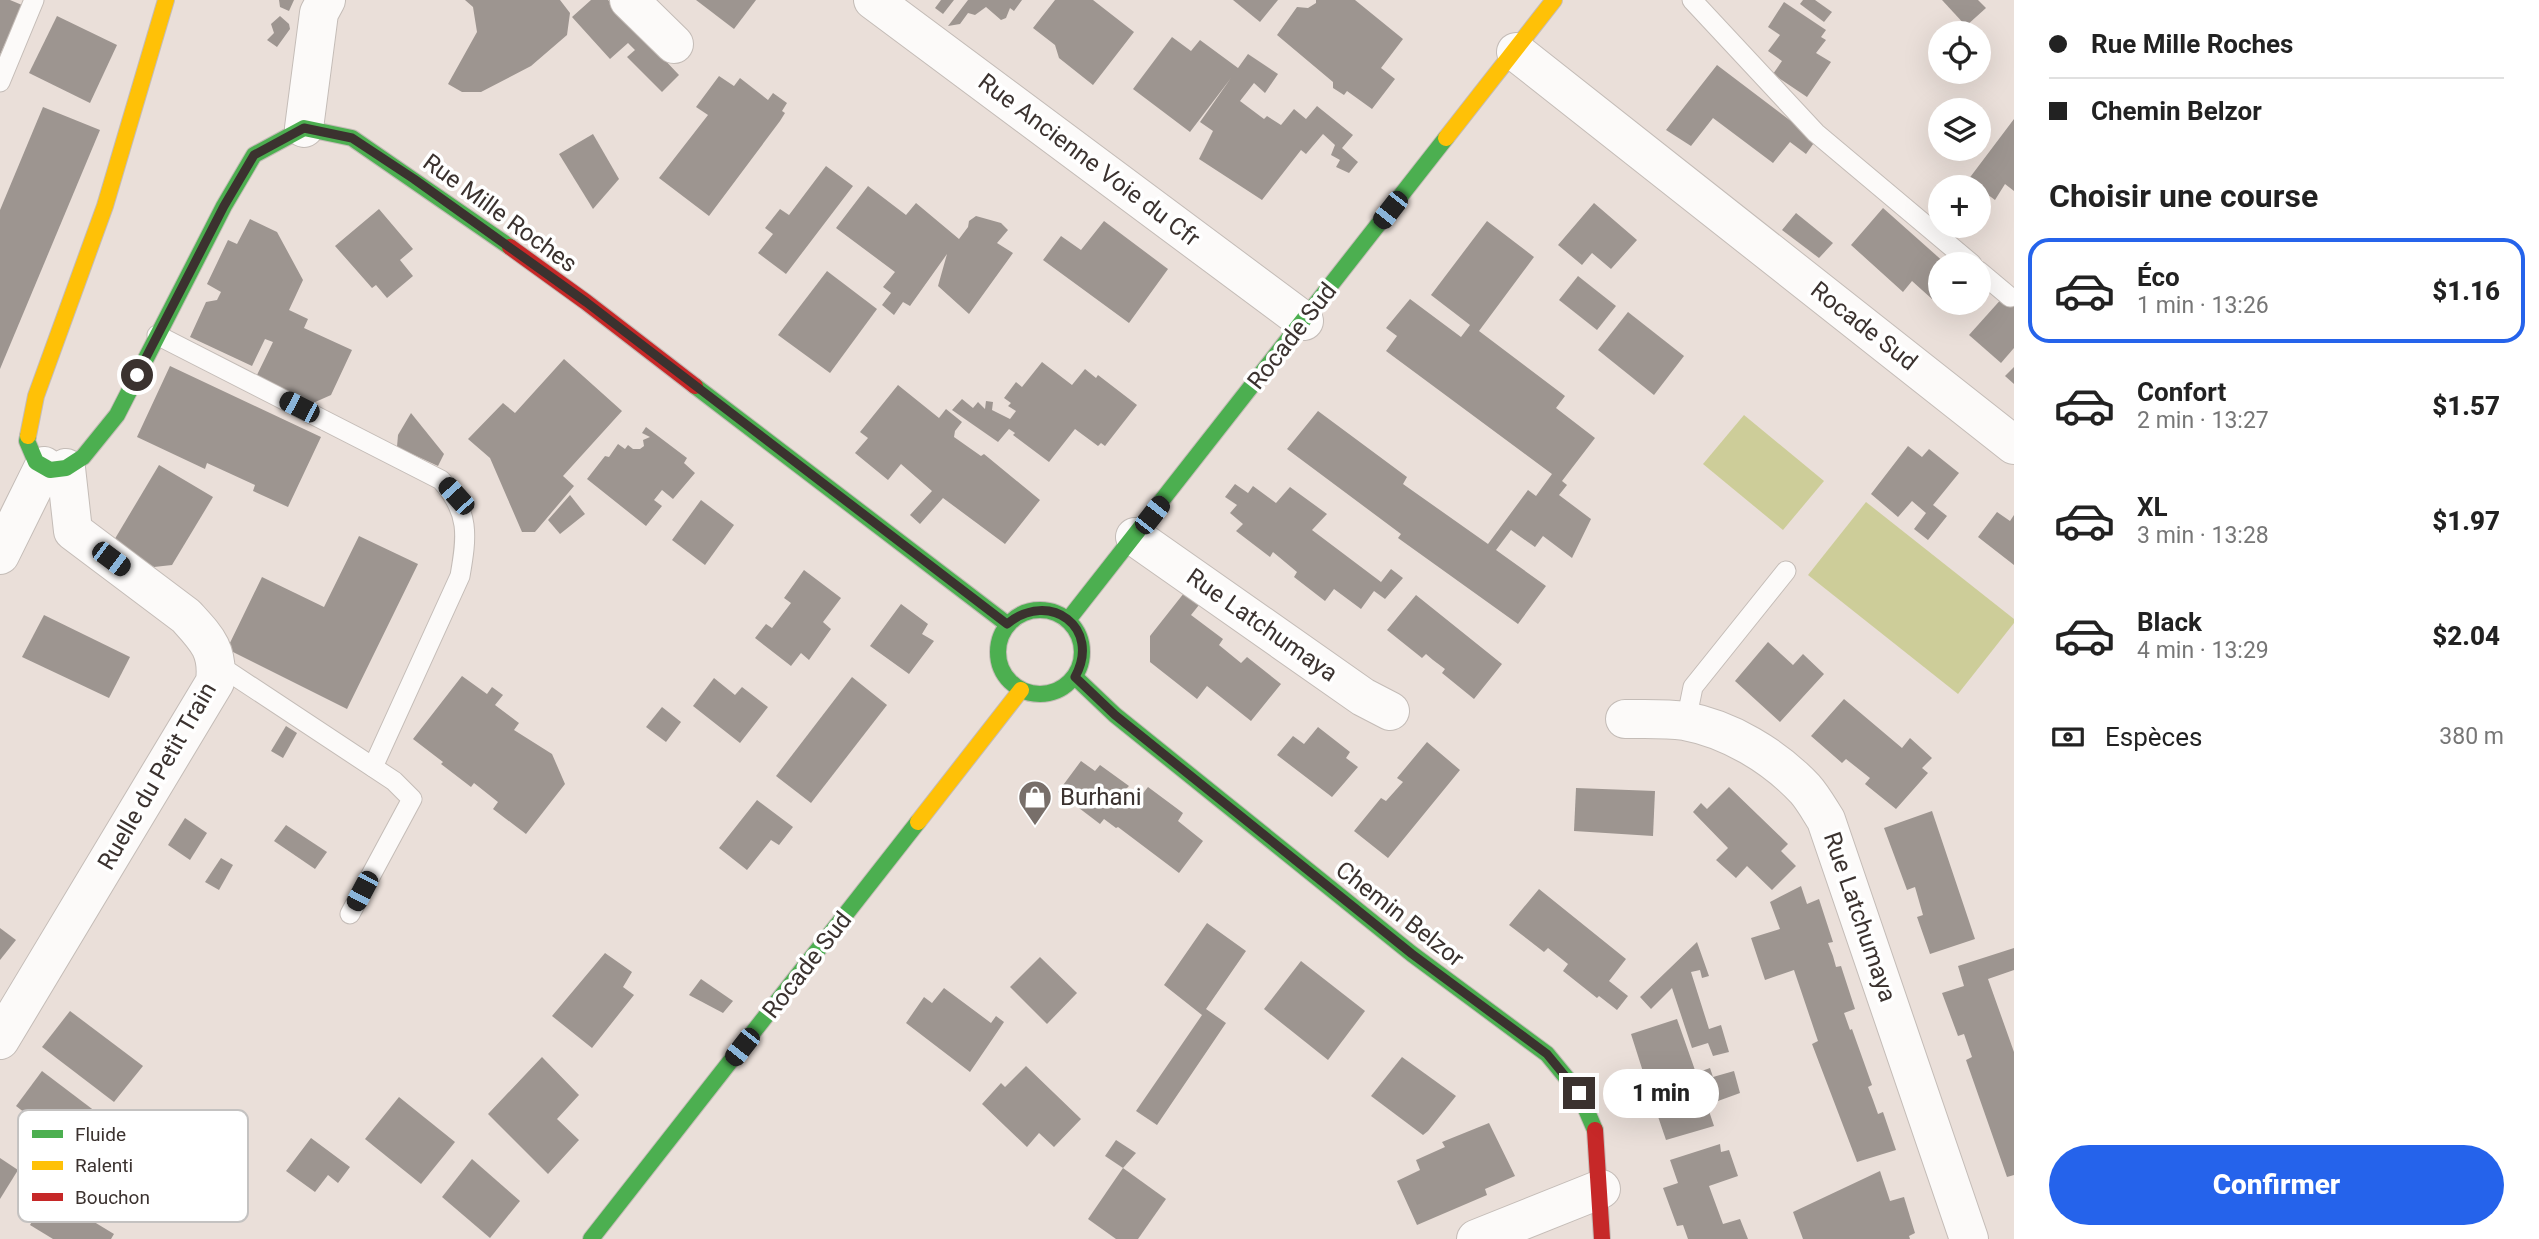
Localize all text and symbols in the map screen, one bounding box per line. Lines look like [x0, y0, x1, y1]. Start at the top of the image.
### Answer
map controls [1928, 21, 1991, 315]
button: locate [1928, 21, 1991, 84]
text: Rue Mille Roches [2091, 29, 2293, 59]
street label: Rue Ancienne Voie du Cfr [973, 68, 1205, 252]
text: Chemin Belzor [2091, 96, 2262, 126]
button: layers [1928, 98, 1991, 161]
street label: Rue Mille Roches [418, 148, 582, 278]
button: + [1928, 175, 1991, 238]
text: Choisir une course [2049, 177, 2318, 215]
car [1369, 187, 1412, 233]
button: − [1928, 252, 1991, 315]
icon: car [2053, 259, 2116, 322]
text: Éco [2137, 262, 2180, 292]
street label: Rocade Sud [1805, 276, 1923, 376]
text: $1.16 [2432, 276, 2500, 306]
street label: Rocade Sud [1242, 277, 1342, 395]
text: 1 min · 13:26 [2137, 292, 2269, 319]
route start [121, 359, 153, 391]
icon: car [2053, 374, 2116, 437]
text: Confort [2137, 377, 2226, 407]
car [276, 388, 323, 426]
text: $1.57 [2432, 391, 2500, 421]
text: 2 min · 13:27 [2137, 407, 2269, 434]
car [435, 473, 478, 519]
icon: car [2053, 489, 2116, 552]
car [1131, 492, 1174, 538]
text: XL [2137, 492, 2168, 522]
text: $1.97 [2432, 506, 2500, 536]
text: 3 min · 13:28 [2137, 522, 2269, 549]
car [88, 538, 135, 580]
street label: Rue Latchumaya [1181, 563, 1343, 687]
icon: car [2053, 604, 2116, 667]
text: Black [2137, 607, 2202, 637]
text: $2.04 [2432, 621, 2500, 651]
text: 4 min · 13:29 [2137, 637, 2269, 664]
street label: Ruelle du Petit Train [92, 677, 222, 875]
icon: cash [2049, 718, 2087, 756]
text: Espèces [2105, 722, 2202, 752]
text: 380 m [2439, 723, 2504, 750]
shop icon: Burhani [1016, 778, 1054, 827]
place label: Burhani [1060, 783, 1142, 811]
street label: Rue Latchumaya [1818, 828, 1902, 1006]
street label: Chemin Belzor [1330, 855, 1470, 973]
car [343, 868, 382, 914]
street label: Rocade Sud [757, 906, 857, 1024]
car [721, 1024, 764, 1070]
callout: 1 min [1604, 1068, 1719, 1118]
route end [1563, 1077, 1595, 1109]
text: 1 min [1632, 1080, 1690, 1107]
legend [18, 1110, 248, 1222]
text: Fluide [75, 1123, 126, 1146]
button: Confirmer [2049, 1145, 2504, 1225]
text: Ralenti [75, 1154, 133, 1177]
text: Bouchon [75, 1186, 150, 1209]

